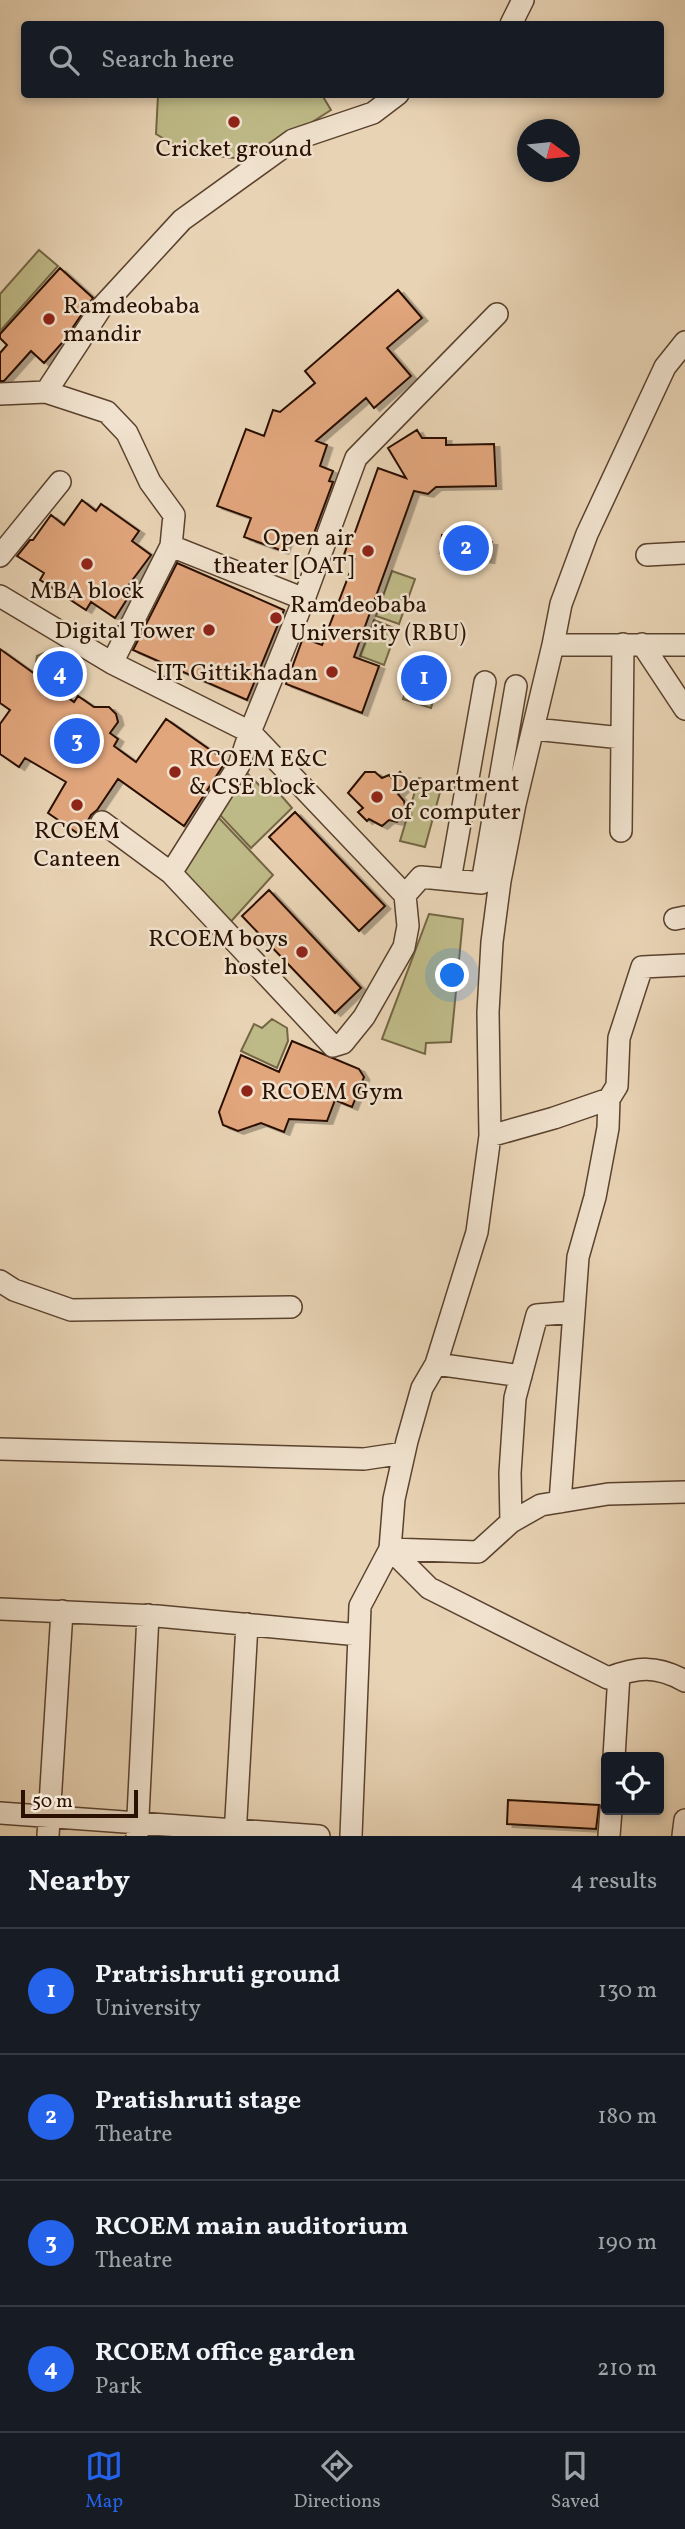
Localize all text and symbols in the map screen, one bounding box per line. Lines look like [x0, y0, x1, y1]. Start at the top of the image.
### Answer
search box [21, 21, 664, 98]
icon: search [45, 41, 83, 79]
text: Search here [101, 42, 234, 78]
marker: Cricket ground [226, 114, 242, 130]
north arrow [517, 119, 580, 182]
place label: Cricket ground [156, 133, 312, 167]
place label: Ramdeobaba mandir [63, 290, 200, 352]
marker: Ramdeobaba mandir [41, 311, 57, 327]
place label: Open air theater [OAT] [214, 522, 354, 584]
pin: 2 [443, 522, 489, 574]
marker: Open air theater [OAT] [360, 543, 376, 559]
marker: MBA block [79, 556, 95, 572]
place label: MBA block [30, 575, 144, 609]
place label: Ramdeobaba University (RBU) [290, 589, 466, 651]
marker: Ramdeobaba University (RBU) [268, 610, 284, 626]
place label: Digital Tower [54, 615, 195, 649]
marker: Digital Tower [201, 622, 217, 638]
pin: 4 [37, 648, 83, 700]
pin: 1 [401, 652, 447, 704]
place label: IIT Gittikhadan [156, 657, 318, 691]
marker: IIT Gittikhadan [324, 664, 340, 680]
pin: 3 [54, 715, 100, 767]
place label: RCOEM E&C & CSE block [189, 743, 328, 805]
marker: RCOEM E&C & CSE block [167, 764, 183, 780]
place label: Department of computer [391, 768, 521, 830]
marker: Department of computer [369, 789, 385, 805]
marker: RCOEM Canteen [69, 797, 85, 813]
place label: RCOEM Canteen [33, 815, 121, 877]
place label: RCOEM boys hostel [148, 923, 288, 985]
marker: RCOEM boys hostel [294, 944, 310, 960]
your location [435, 958, 469, 992]
place label: RCOEM Gym [261, 1076, 404, 1110]
marker: RCOEM Gym [239, 1083, 255, 1099]
map controls [601, 1752, 664, 1815]
button: locate [601, 1752, 664, 1815]
scale bar [21, 1787, 138, 1819]
text: 50 m [32, 1789, 73, 1815]
text: Nearby [28, 1861, 130, 1903]
text: 4 results [571, 1866, 657, 1898]
text: Pratrishruti ground [95, 1957, 340, 1993]
text: 1 [46, 1975, 56, 2007]
text: 130 m [598, 1975, 657, 2007]
text: University [95, 1993, 201, 2025]
text: Pratishruti stage [95, 2083, 301, 2119]
text: 2 [45, 2101, 57, 2133]
text: 180 m [598, 2101, 657, 2133]
text: Theatre [95, 2119, 172, 2151]
text: RCOEM main auditorium [95, 2209, 408, 2245]
text: 3 [45, 2227, 57, 2259]
text: 190 m [597, 2227, 657, 2259]
text: Theatre [95, 2245, 172, 2277]
text: RCOEM office garden [95, 2335, 356, 2371]
text: 4 [44, 2353, 58, 2385]
text: 210 m [597, 2353, 657, 2385]
text: Park [95, 2371, 142, 2403]
tab: Map [85, 2447, 123, 2515]
tab: Directions [294, 2447, 381, 2515]
tab: Saved [551, 2447, 600, 2515]

